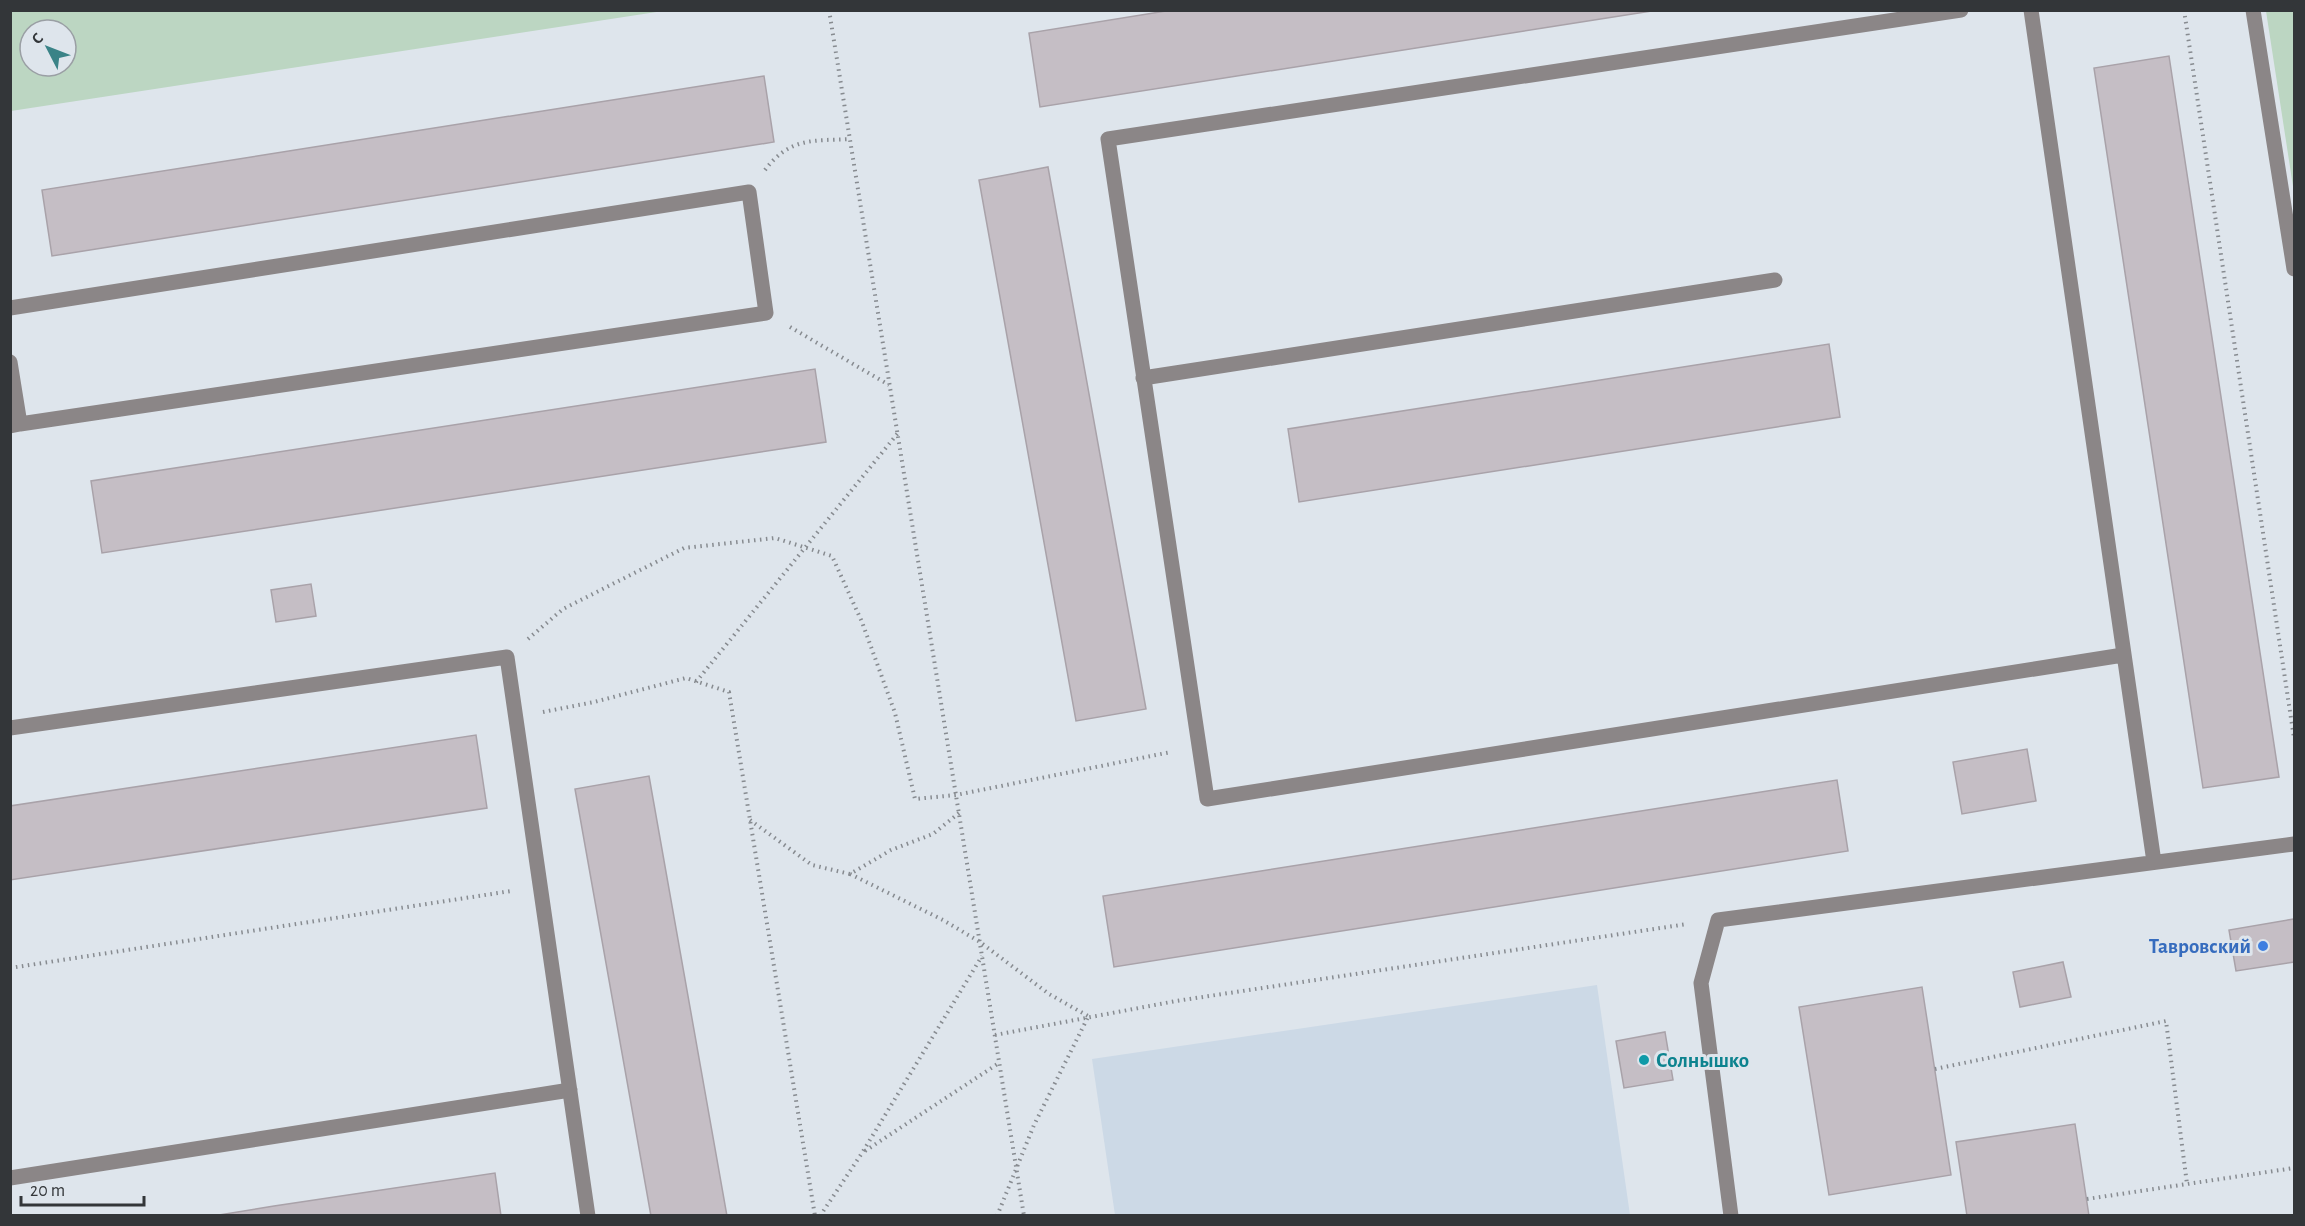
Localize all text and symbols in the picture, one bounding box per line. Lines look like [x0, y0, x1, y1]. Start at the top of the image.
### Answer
north arrow [18, 18, 78, 78]
text: С [29, 30, 47, 47]
place label: Тавровский [2149, 936, 2251, 957]
marker: Тавровский [2256, 939, 2270, 953]
place label: Солнышко [1656, 1050, 1749, 1071]
marker: Солнышко [1637, 1053, 1651, 1067]
scale bar [21, 1169, 144, 1207]
text: 20 m [30, 1182, 65, 1200]

